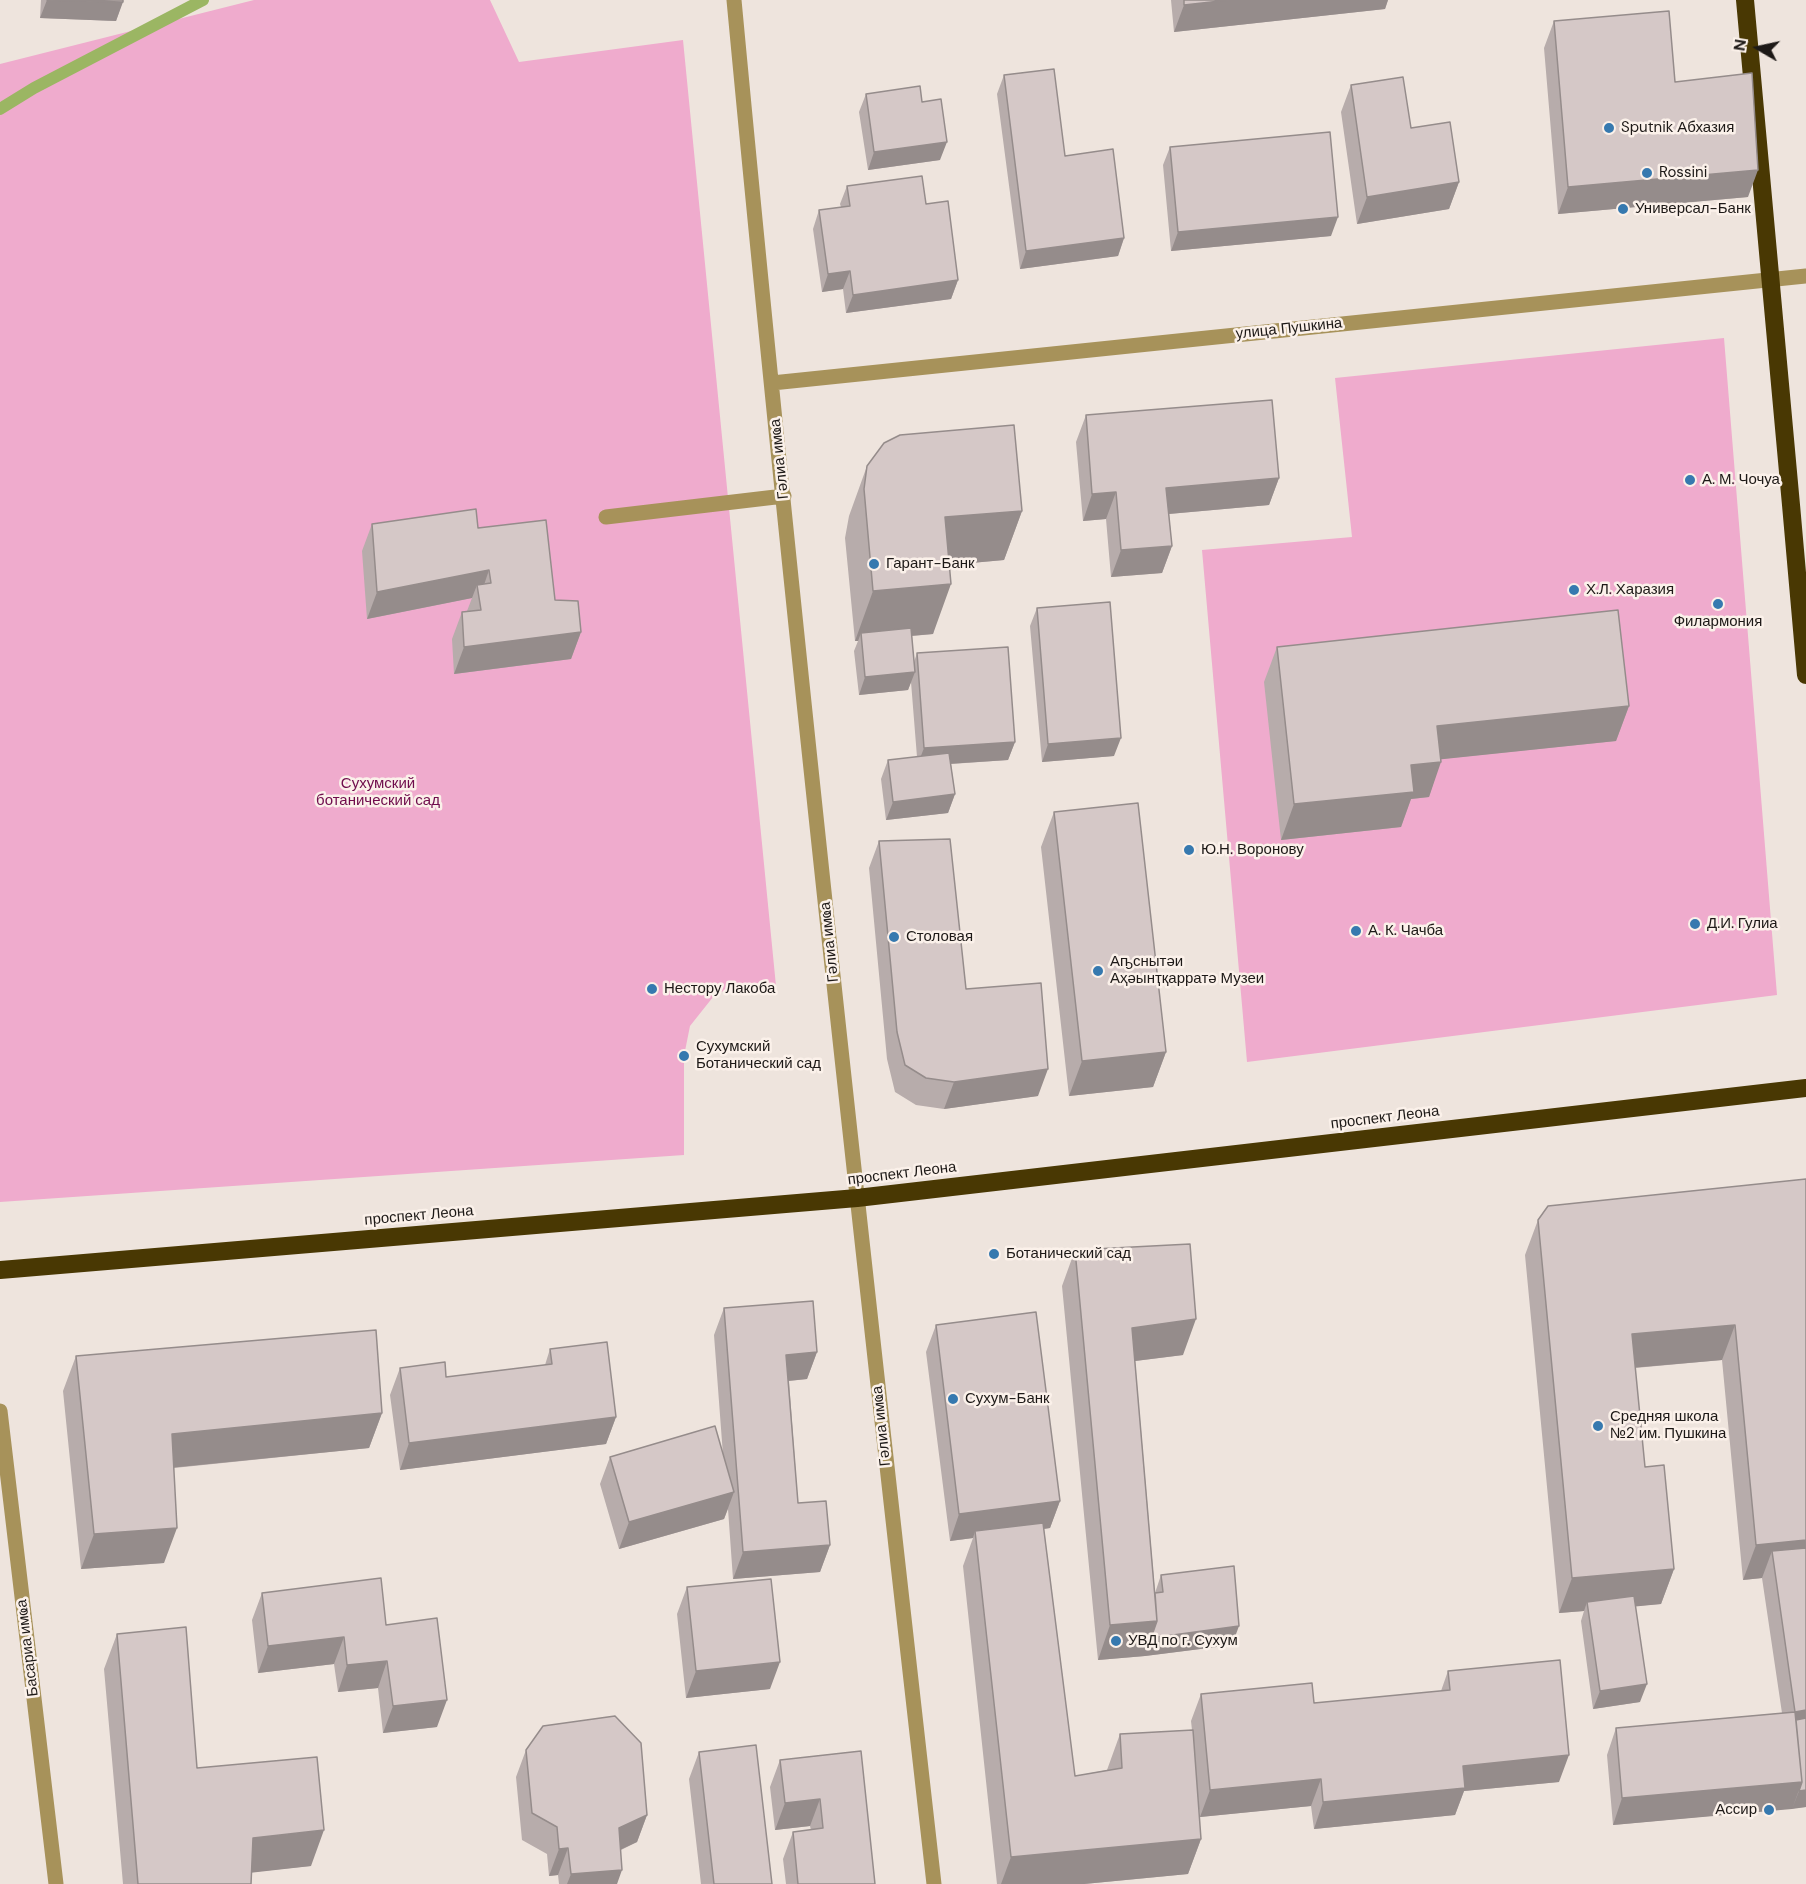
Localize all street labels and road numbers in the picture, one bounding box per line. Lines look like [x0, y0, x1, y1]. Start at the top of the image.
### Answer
street label: улица Пушкина [1235, 314, 1343, 344]
street label: Гәлиа имҩа [767, 418, 793, 500]
street label: Гәлиа имҩа [817, 901, 843, 983]
street label: проспект Леона [1330, 1102, 1440, 1134]
street label: проспект Леона [847, 1158, 957, 1190]
street label: проспект Леона [364, 1202, 474, 1230]
street label: Гәлиа имҩа [869, 1385, 895, 1467]
street label: Басариа имҩа [13, 1598, 43, 1698]

